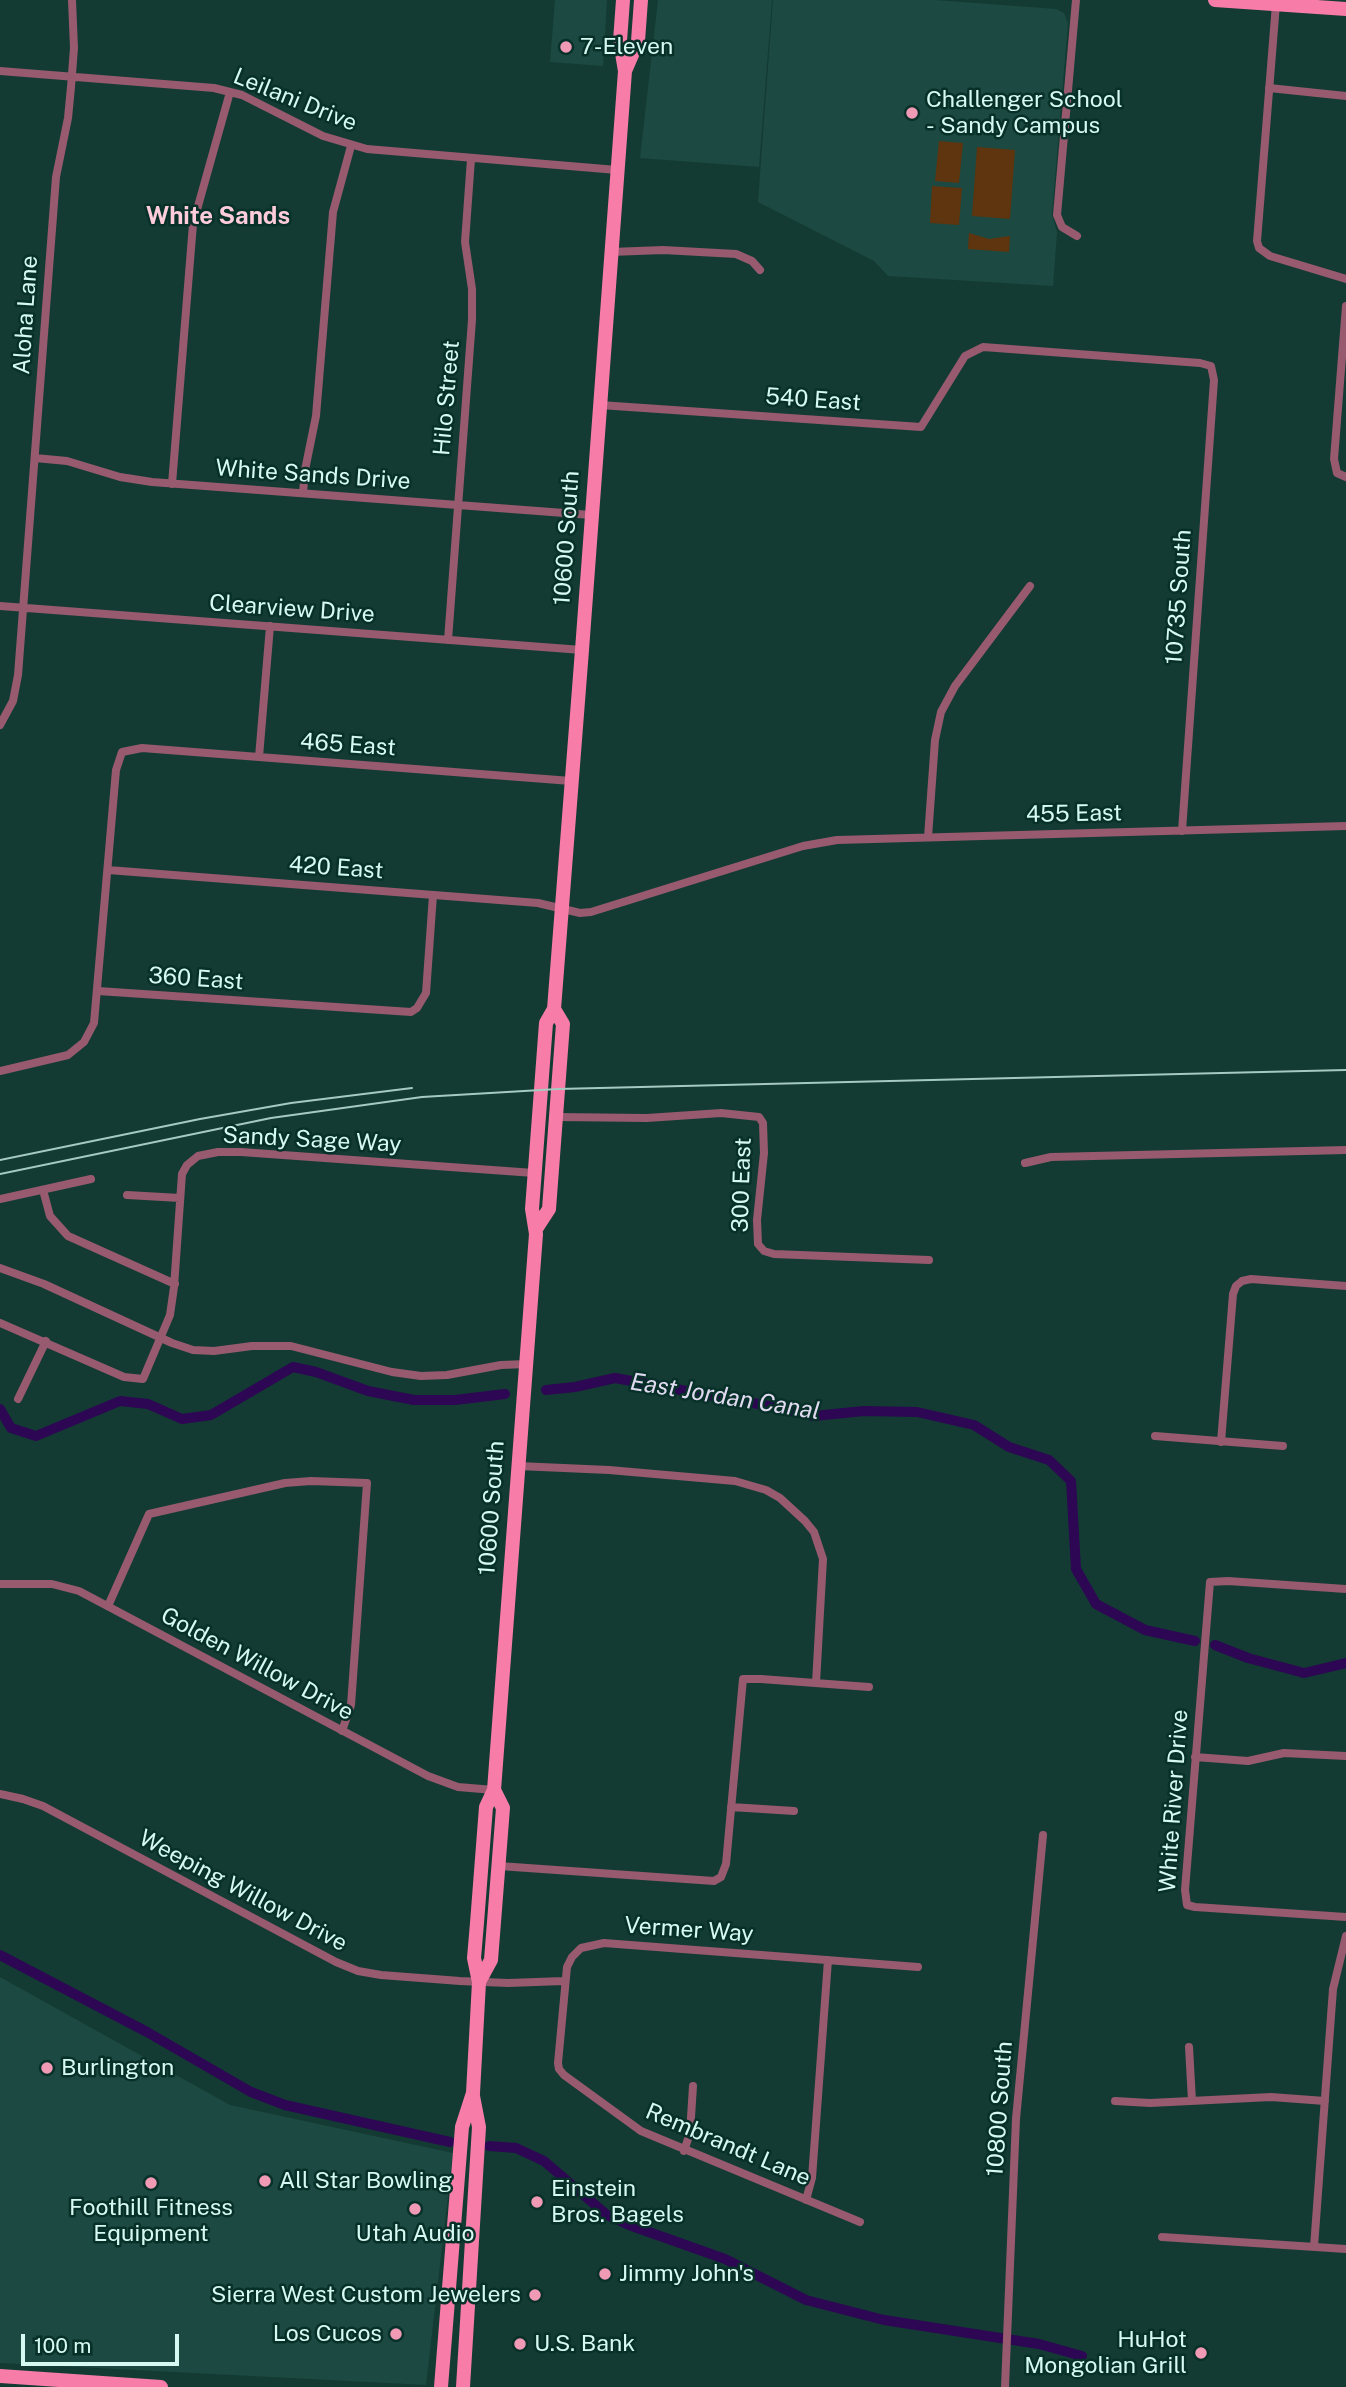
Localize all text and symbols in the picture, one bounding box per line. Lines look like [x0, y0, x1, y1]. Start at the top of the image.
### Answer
place label: 7-Eleven [580, 33, 673, 61]
marker: 7-Eleven [558, 39, 574, 55]
street label: Leilani Drive [229, 63, 361, 137]
place label: Challenger School - Sandy Campus [926, 86, 1123, 140]
marker: Challenger School - Sandy Campus [904, 105, 920, 121]
district label: White Sands [146, 203, 290, 231]
street label: Aloha Lane [8, 255, 44, 375]
street label: Hilo Street [428, 339, 466, 457]
street label: 540 East [764, 383, 862, 417]
street label: White Sands Drive [215, 454, 411, 496]
street label: 10600 South [549, 470, 585, 606]
street label: 10735 South [1161, 529, 1197, 665]
street label: Clearview Drive [208, 589, 376, 629]
street label: 465 East [299, 728, 397, 762]
street label: 455 East [1026, 799, 1122, 829]
street label: 420 East [288, 851, 384, 885]
street label: 360 East [148, 962, 244, 996]
street label: Sandy Sage Way [222, 1122, 402, 1158]
street label: 300 East [727, 1137, 757, 1233]
water label: East Jordan Canal [628, 1368, 822, 1426]
street label: 10600 South [474, 1440, 510, 1576]
street label: Golden Willow Drive [156, 1602, 358, 1726]
street label: White River Drive [1154, 1709, 1194, 1893]
street label: Weeping Willow Drive [134, 1824, 352, 1958]
street label: Vermer Way [623, 1912, 755, 1948]
street label: 10800 South [982, 2040, 1018, 2178]
place label: Burlington [61, 2054, 174, 2082]
marker: Burlington [39, 2060, 55, 2076]
street label: Rembrandt Lane [641, 2098, 815, 2192]
place label: All Star Bowling [279, 2167, 452, 2195]
marker: All Star Bowling [257, 2173, 273, 2189]
marker: Foothill Fitness Equipment [143, 2175, 159, 2191]
place label: Einstein Bros. Bagels [551, 2175, 684, 2229]
place label: Foothill Fitness Equipment [69, 2194, 233, 2248]
marker: Einstein Bros. Bagels [529, 2194, 545, 2210]
marker: Utah Audio [407, 2201, 423, 2217]
place label: Utah Audio [356, 2220, 474, 2248]
place label: Jimmy John's [619, 2260, 754, 2288]
marker: Jimmy John's [597, 2266, 613, 2282]
place label: Sierra West Custom Jewelers [211, 2281, 521, 2309]
marker: Sierra West Custom Jewelers [527, 2287, 543, 2303]
scale bar [24, 2320, 182, 2364]
place label: Los Cucos [273, 2320, 382, 2348]
marker: Los Cucos [388, 2326, 404, 2342]
place label: HuHot Mongolian Grill [1024, 2326, 1187, 2380]
place label: U.S. Bank [534, 2330, 635, 2358]
text: 100 m [34, 2333, 91, 2358]
marker: U.S. Bank [512, 2336, 528, 2352]
marker: HuHot Mongolian Grill [1193, 2345, 1209, 2361]

